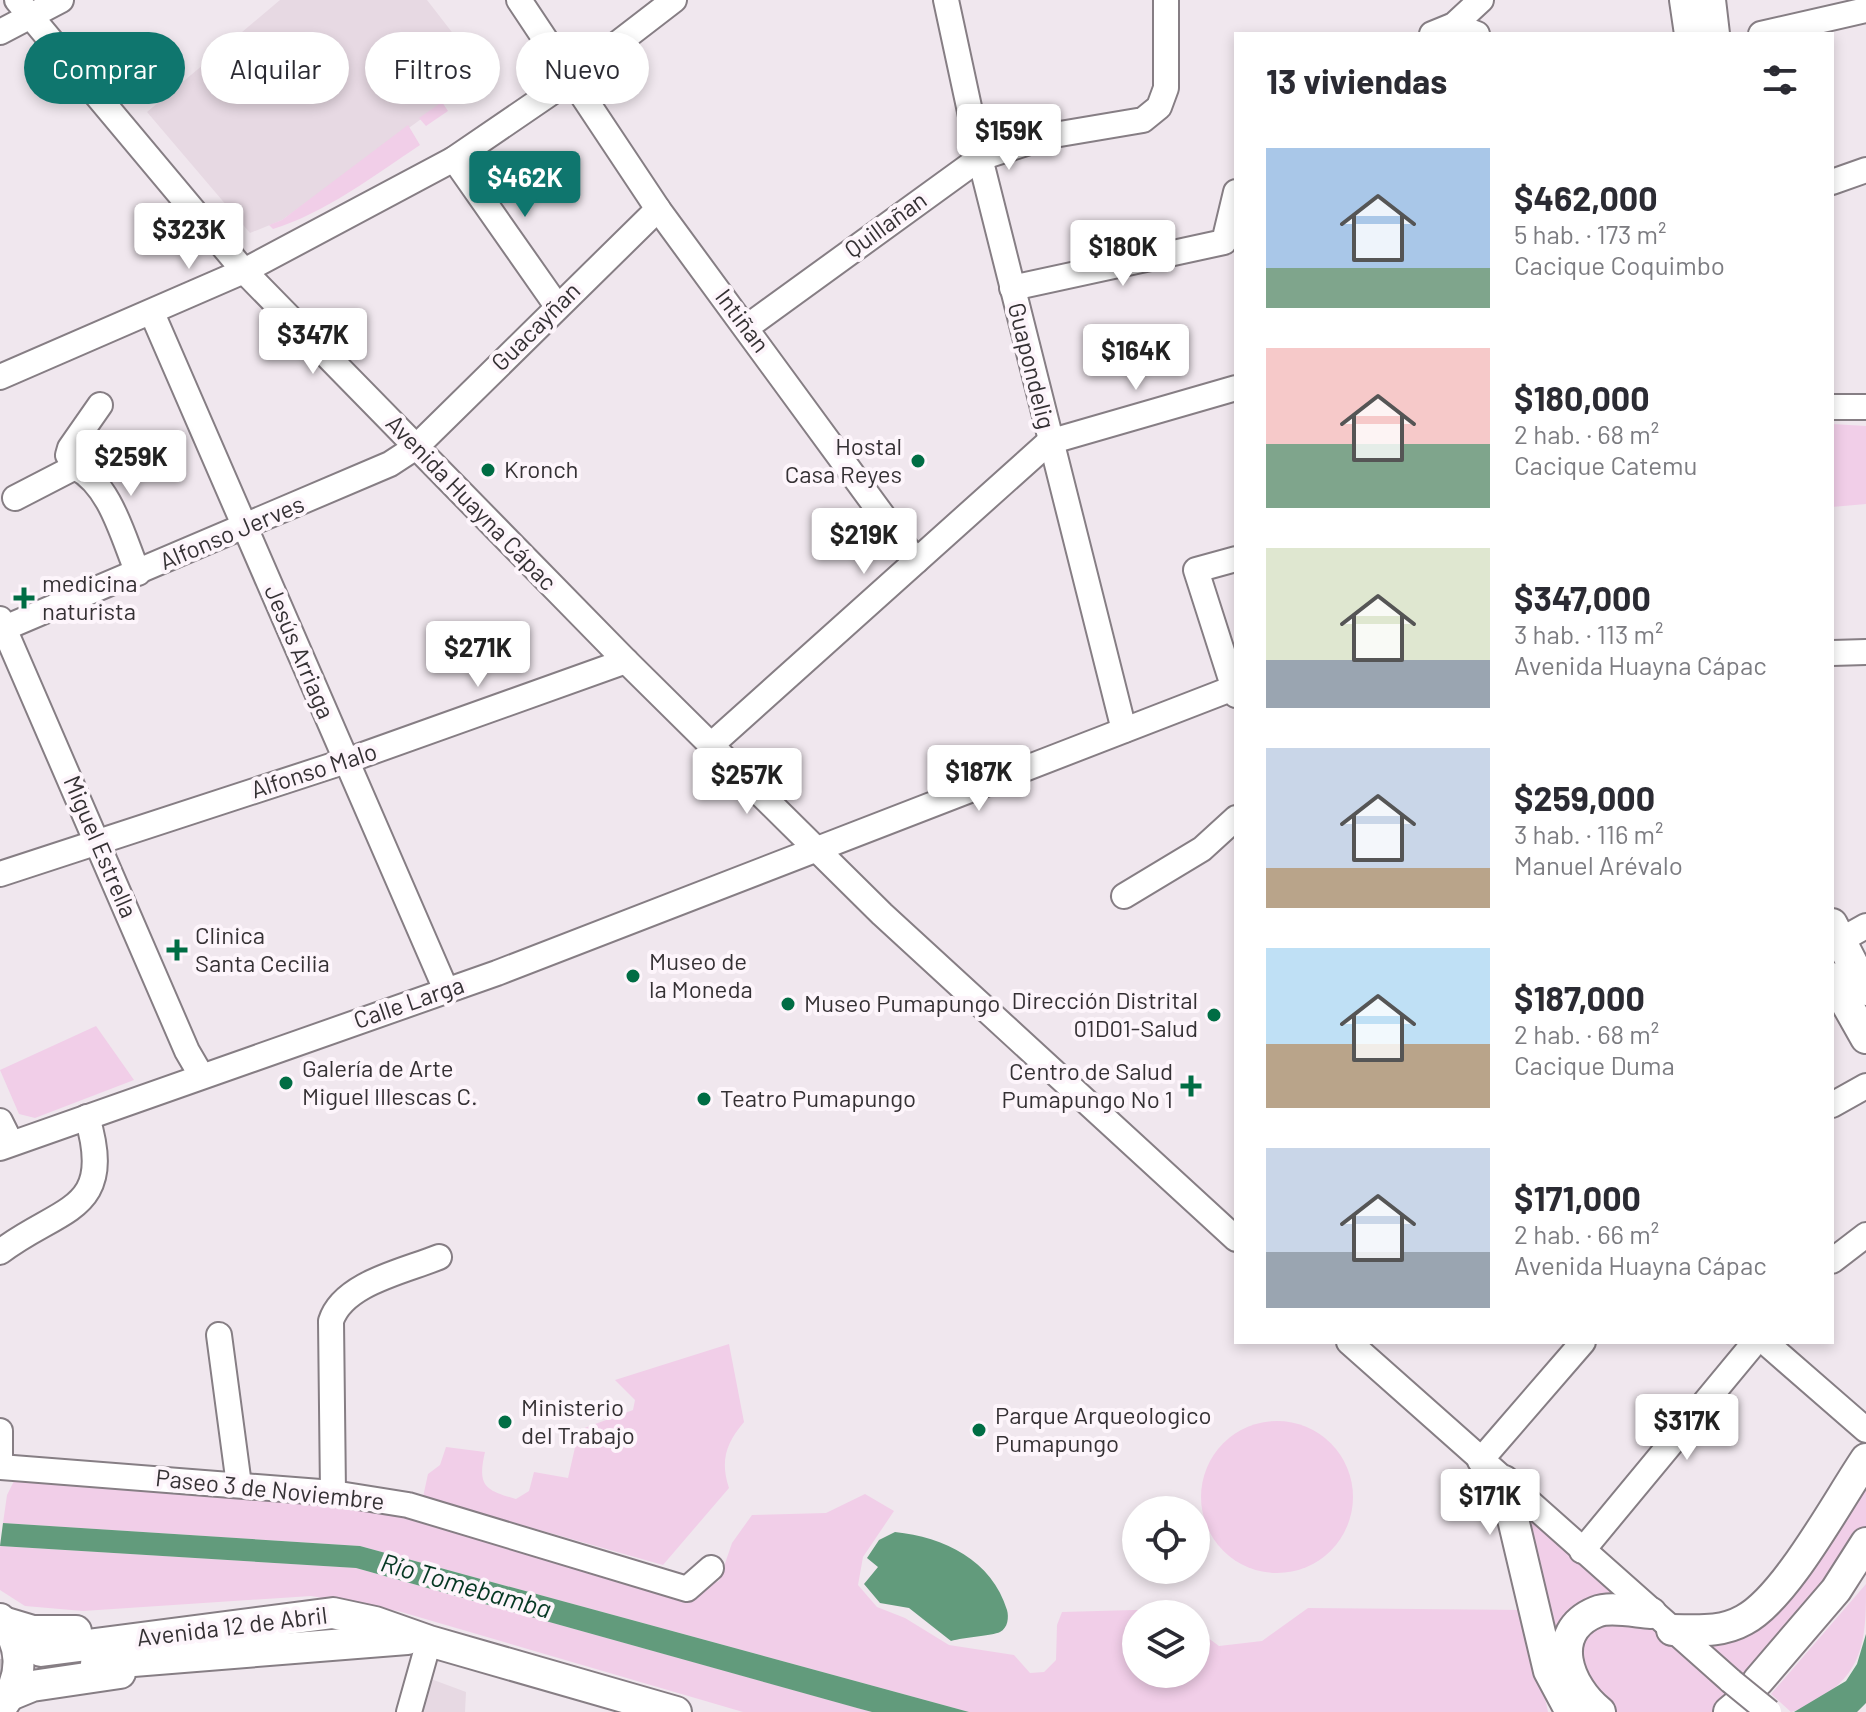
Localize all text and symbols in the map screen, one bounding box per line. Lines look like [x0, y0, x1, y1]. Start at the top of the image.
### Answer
chip: Comprar [24, 32, 185, 104]
chip: Alquilar [201, 32, 349, 104]
chip: Filtros [365, 32, 500, 104]
chip: Nuevo [516, 32, 649, 104]
icon: filters [1758, 58, 1802, 102]
text: 13 viviendas [1266, 60, 1447, 101]
pin: $159K [953, 104, 1065, 172]
text: $159K [975, 114, 1043, 145]
pin: $462K [469, 151, 581, 219]
text: $462K [487, 161, 563, 192]
text: $462,000 [1514, 177, 1658, 218]
icon: home [1330, 180, 1426, 276]
street label: Quillañan [838, 184, 932, 263]
pin: $323K [133, 203, 245, 271]
text: $323K [152, 213, 226, 244]
text: 5 hab. · 173 m² [1514, 218, 1667, 249]
pin: $180K [1067, 220, 1179, 288]
text: $180K [1088, 230, 1158, 261]
text: Cacique Coquimbo [1514, 249, 1725, 280]
street label: Guacayñan [485, 276, 585, 376]
street label: Intiñan [710, 283, 776, 358]
street label: Guapondelig [1003, 299, 1062, 432]
pin: $347K [257, 308, 369, 376]
text: $347K [277, 318, 349, 349]
pin: $164K [1080, 324, 1192, 392]
text: $164K [1101, 334, 1171, 365]
text: $180,000 [1514, 377, 1650, 418]
icon: home [1330, 380, 1426, 476]
street label: Avenida Huayna Cápac [381, 408, 564, 596]
text: 2 hab. · 68 m² [1514, 418, 1659, 449]
pin: $259K [75, 430, 187, 498]
place label: Hostal Casa Reyes [785, 431, 902, 488]
text: $259K [94, 440, 168, 471]
text: Cacique Catemu [1514, 449, 1698, 480]
marker: Hostal Casa Reyes [909, 452, 927, 470]
place label: Kronch [504, 454, 579, 483]
marker: Kronch [479, 461, 497, 479]
street label: Alfonso Jerves [155, 488, 308, 575]
pin: $219K [808, 508, 920, 576]
text: $219K [830, 518, 898, 549]
place label: medicina naturista [42, 568, 138, 625]
text: $347,000 [1514, 577, 1651, 618]
street label: Jesús Arriaga [259, 580, 342, 723]
icon: home [1330, 580, 1426, 676]
marker: medicina naturista [13, 587, 35, 609]
text: 3 hab. · 113 m² [1514, 618, 1663, 649]
pin: $271K [422, 621, 534, 689]
text: $271K [444, 631, 512, 662]
text: Avenida Huayna Cápac [1514, 649, 1767, 680]
street label: Alfonso Malo [247, 736, 380, 804]
pin: $187K [923, 745, 1035, 813]
pin: $257K [691, 748, 803, 816]
text: $187K [945, 755, 1013, 786]
text: $257K [711, 758, 783, 789]
street label: Miguel Estrella [58, 771, 144, 922]
text: $259,000 [1514, 777, 1655, 818]
icon: home [1330, 780, 1426, 876]
text: 3 hab. · 116 m² [1514, 818, 1663, 849]
text: Manuel Arévalo [1514, 849, 1683, 880]
place label: Clinica Santa Cecilia [195, 920, 330, 977]
marker: Clinica Santa Cecilia [166, 939, 188, 961]
place label: Museo de la Moneda [649, 946, 753, 1003]
marker: Museo de la Moneda [624, 967, 642, 985]
street label: Calle Larga [350, 969, 467, 1034]
text: $187,000 [1514, 977, 1645, 1018]
icon: home [1330, 980, 1426, 1076]
place label: Dirección Distrital 01D01-Salud [1011, 985, 1198, 1042]
place label: Museo Pumapungo [804, 988, 1000, 1017]
marker: Museo Pumapungo [779, 995, 797, 1013]
marker: Dirección Distrital 01D01-Salud [1205, 1006, 1223, 1024]
text: 2 hab. · 68 m² [1514, 1018, 1659, 1049]
text: Cacique Duma [1514, 1049, 1675, 1080]
place label: Galería de Arte Miguel Illescas C. [302, 1053, 478, 1110]
place label: Centro de Salud Pumapungo No 1 [1002, 1056, 1173, 1113]
marker: Galería de Arte Miguel Illescas C. [277, 1074, 295, 1092]
marker: Centro de Salud Pumapungo No 1 [1180, 1075, 1202, 1097]
place label: Teatro Pumapungo [720, 1083, 916, 1112]
marker: Teatro Pumapungo [695, 1090, 713, 1108]
text: $171,000 [1514, 1177, 1641, 1218]
icon: home [1330, 1180, 1426, 1276]
text: 2 hab. · 66 m² [1514, 1218, 1659, 1249]
text: Avenida Huayna Cápac [1514, 1249, 1767, 1280]
place label: Ministerio del Trabajo [521, 1392, 635, 1449]
pin: $317K [1631, 1394, 1743, 1462]
place label: Parque Arqueologico Pumapungo [995, 1400, 1212, 1457]
text: $317K [1653, 1404, 1721, 1435]
marker: Ministerio del Trabajo [496, 1413, 514, 1431]
marker: Parque Arqueologico Pumapungo [970, 1421, 988, 1439]
street label: Paseo 3 de Noviembre [154, 1462, 386, 1515]
pin: $171K [1434, 1469, 1546, 1537]
text: $171K [1459, 1479, 1521, 1510]
map controls [1122, 1496, 1210, 1688]
button: locate [1122, 1496, 1210, 1584]
water label: Río Tomebamba [378, 1545, 555, 1624]
street label: Avenida 12 de Abril [135, 1599, 329, 1652]
button: layers [1122, 1600, 1210, 1688]

